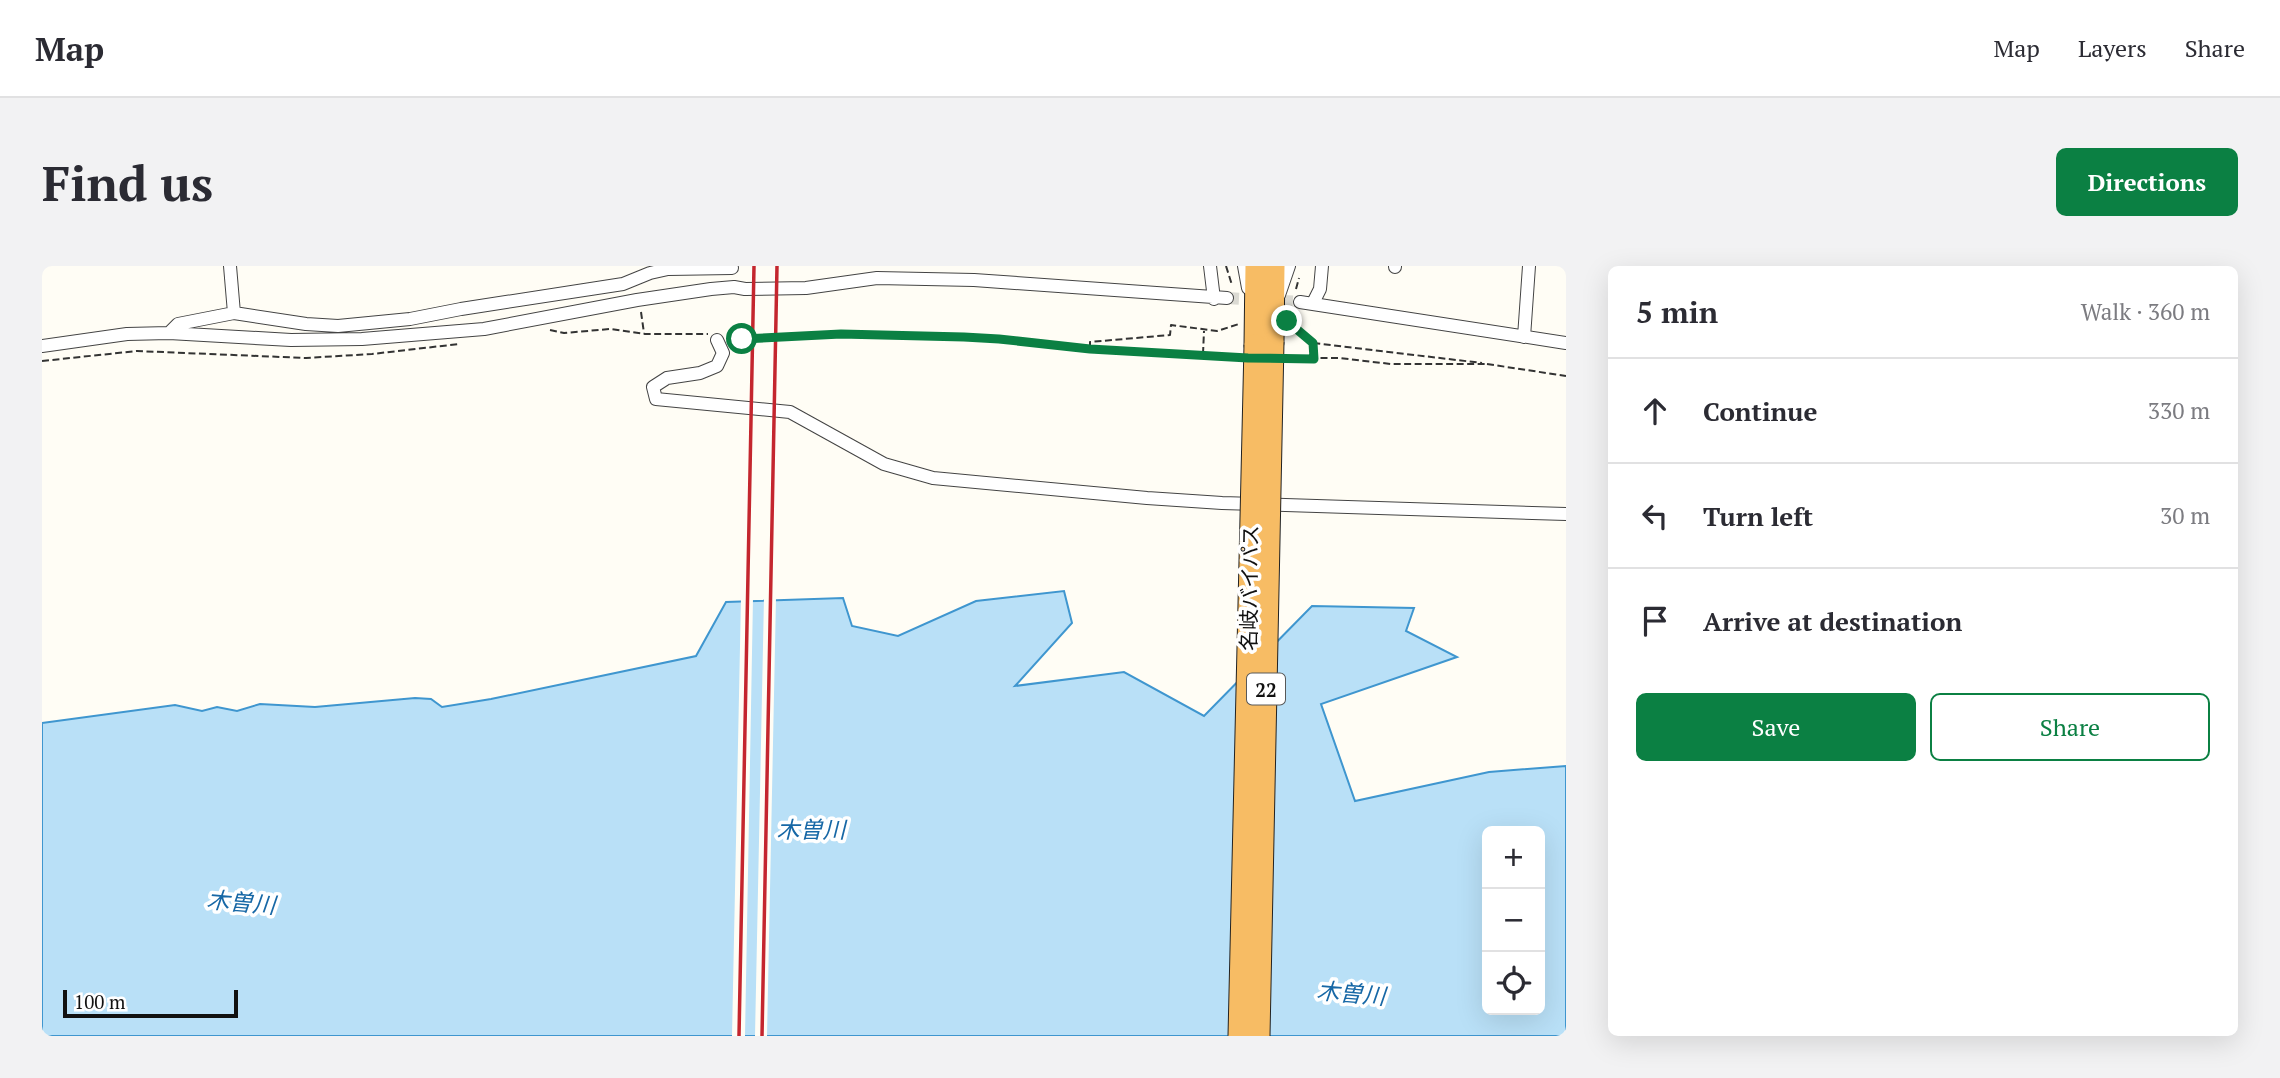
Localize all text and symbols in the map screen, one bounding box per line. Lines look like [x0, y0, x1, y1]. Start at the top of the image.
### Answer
text: Map [35, 27, 104, 70]
text: Map [1993, 32, 2040, 64]
text: Layers [2078, 32, 2147, 64]
text: Share [2185, 32, 2245, 64]
button: Directions [2056, 148, 2238, 216]
text: Find us [42, 150, 213, 215]
text: 5 min [1636, 292, 1718, 332]
text: Walk · 360 m [2081, 296, 2210, 327]
route end [1271, 305, 1302, 336]
route start [726, 323, 757, 354]
icon: ahead [1636, 392, 1674, 430]
text: Continue [1703, 394, 1817, 428]
text: 330 m [2148, 395, 2210, 426]
icon: left [1636, 497, 1674, 535]
text: Turn left [1703, 499, 1813, 533]
text: 30 m [2160, 500, 2210, 531]
street label: 名岐バイパス [1234, 525, 1264, 651]
icon: arrive [1636, 602, 1674, 640]
text: Arrive at destination [1703, 604, 1962, 638]
road number: 22 [1247, 674, 1285, 704]
button: Save [1636, 693, 1916, 761]
button: Share [1930, 693, 2210, 761]
water label: 木曽川 [777, 814, 849, 845]
map controls [1482, 826, 1545, 1015]
button: + [1482, 826, 1545, 889]
water label: 木曽川 [205, 884, 280, 921]
button: − [1482, 889, 1545, 952]
button: locate [1482, 952, 1545, 1015]
water label: 木曽川 [1315, 975, 1390, 1012]
scale bar [63, 987, 238, 1019]
text: 100 m [74, 989, 125, 1014]

